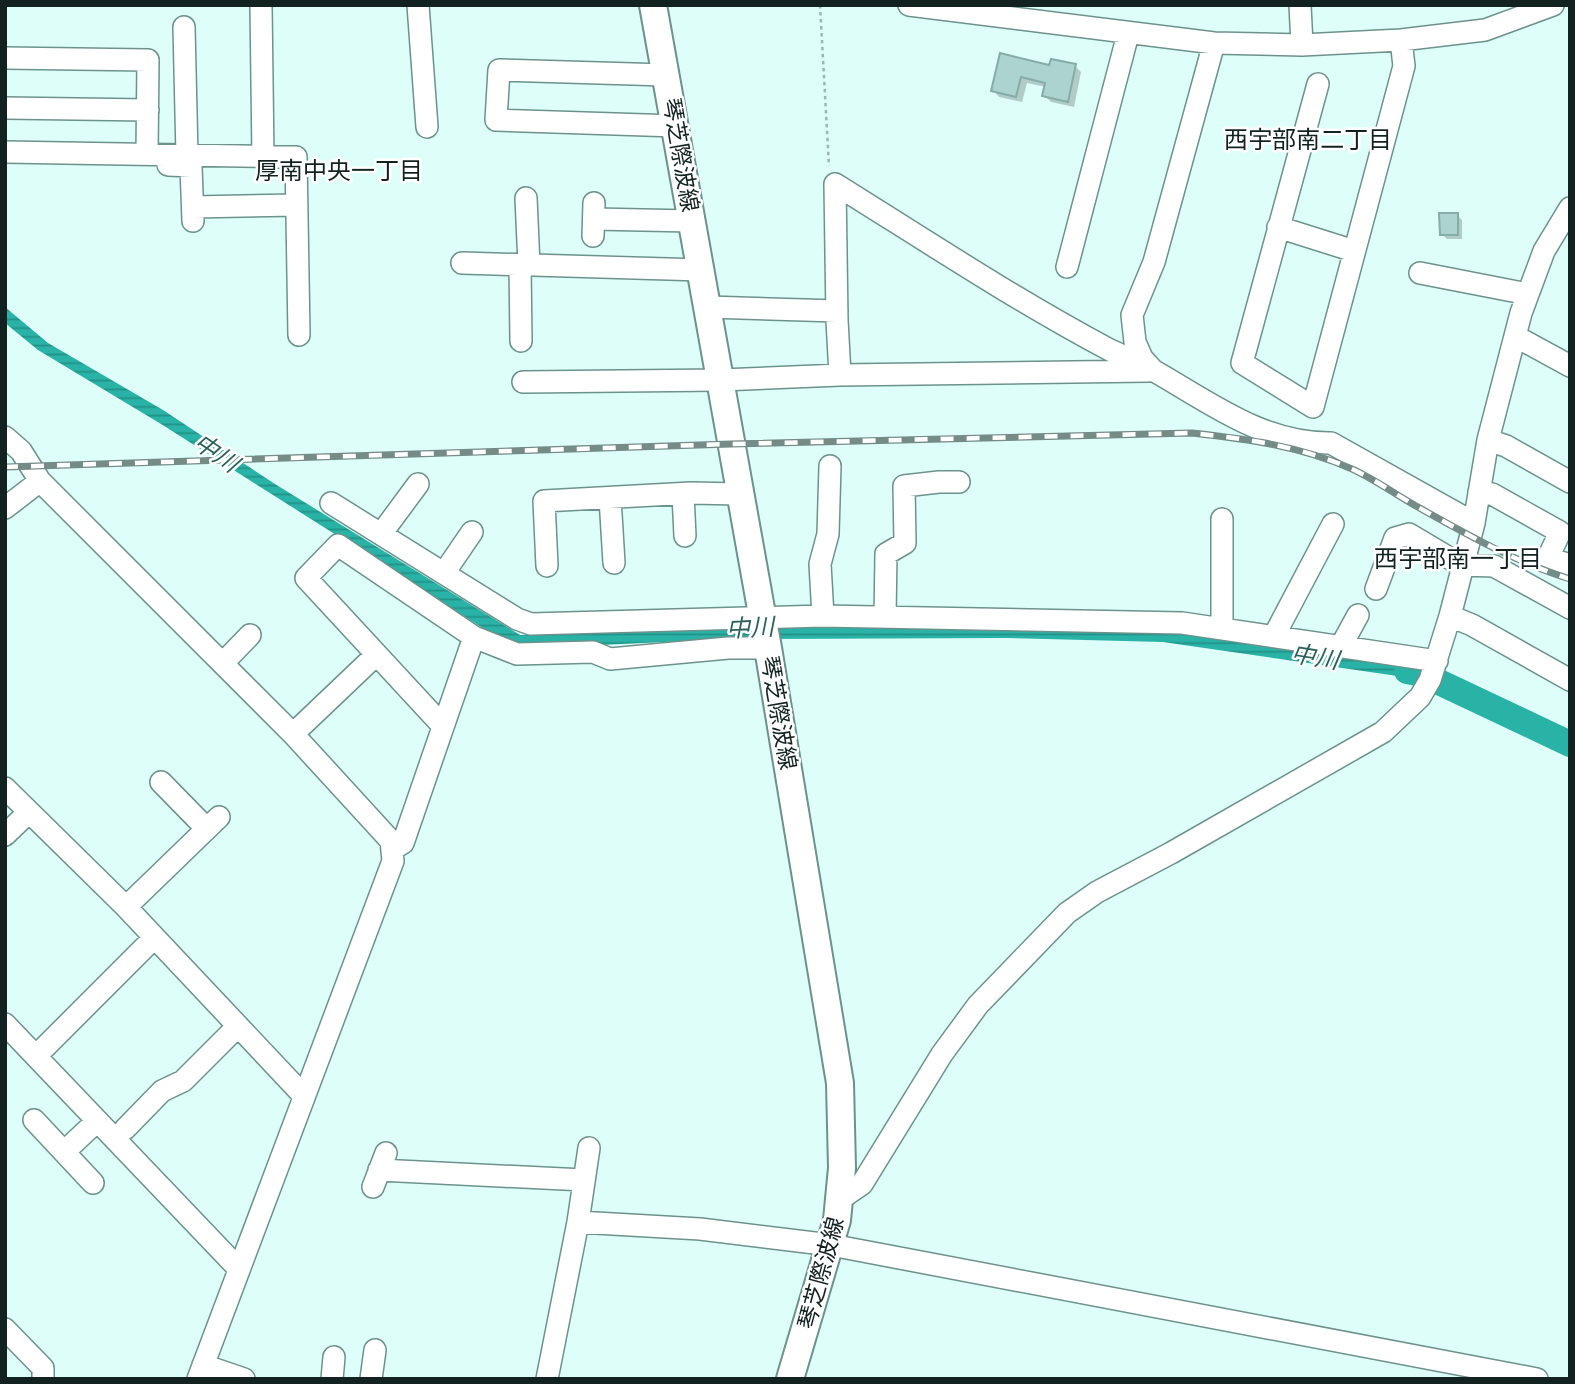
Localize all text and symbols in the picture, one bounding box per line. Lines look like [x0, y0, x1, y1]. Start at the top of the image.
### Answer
street label: 琴芝際波線 [655, 96, 706, 214]
district label: 西宇部南二丁目 [1224, 124, 1392, 156]
district label: 厚南中央一丁目 [255, 155, 423, 187]
water label: 中川 [187, 426, 247, 481]
district label: 西宇部南一丁目 [1374, 543, 1542, 575]
water label: 中川 [725, 611, 778, 645]
water label: 中川 [1289, 637, 1344, 677]
street label: 琴芝際波線 [753, 654, 804, 772]
street label: 琴芝際波線 [792, 1214, 851, 1333]

